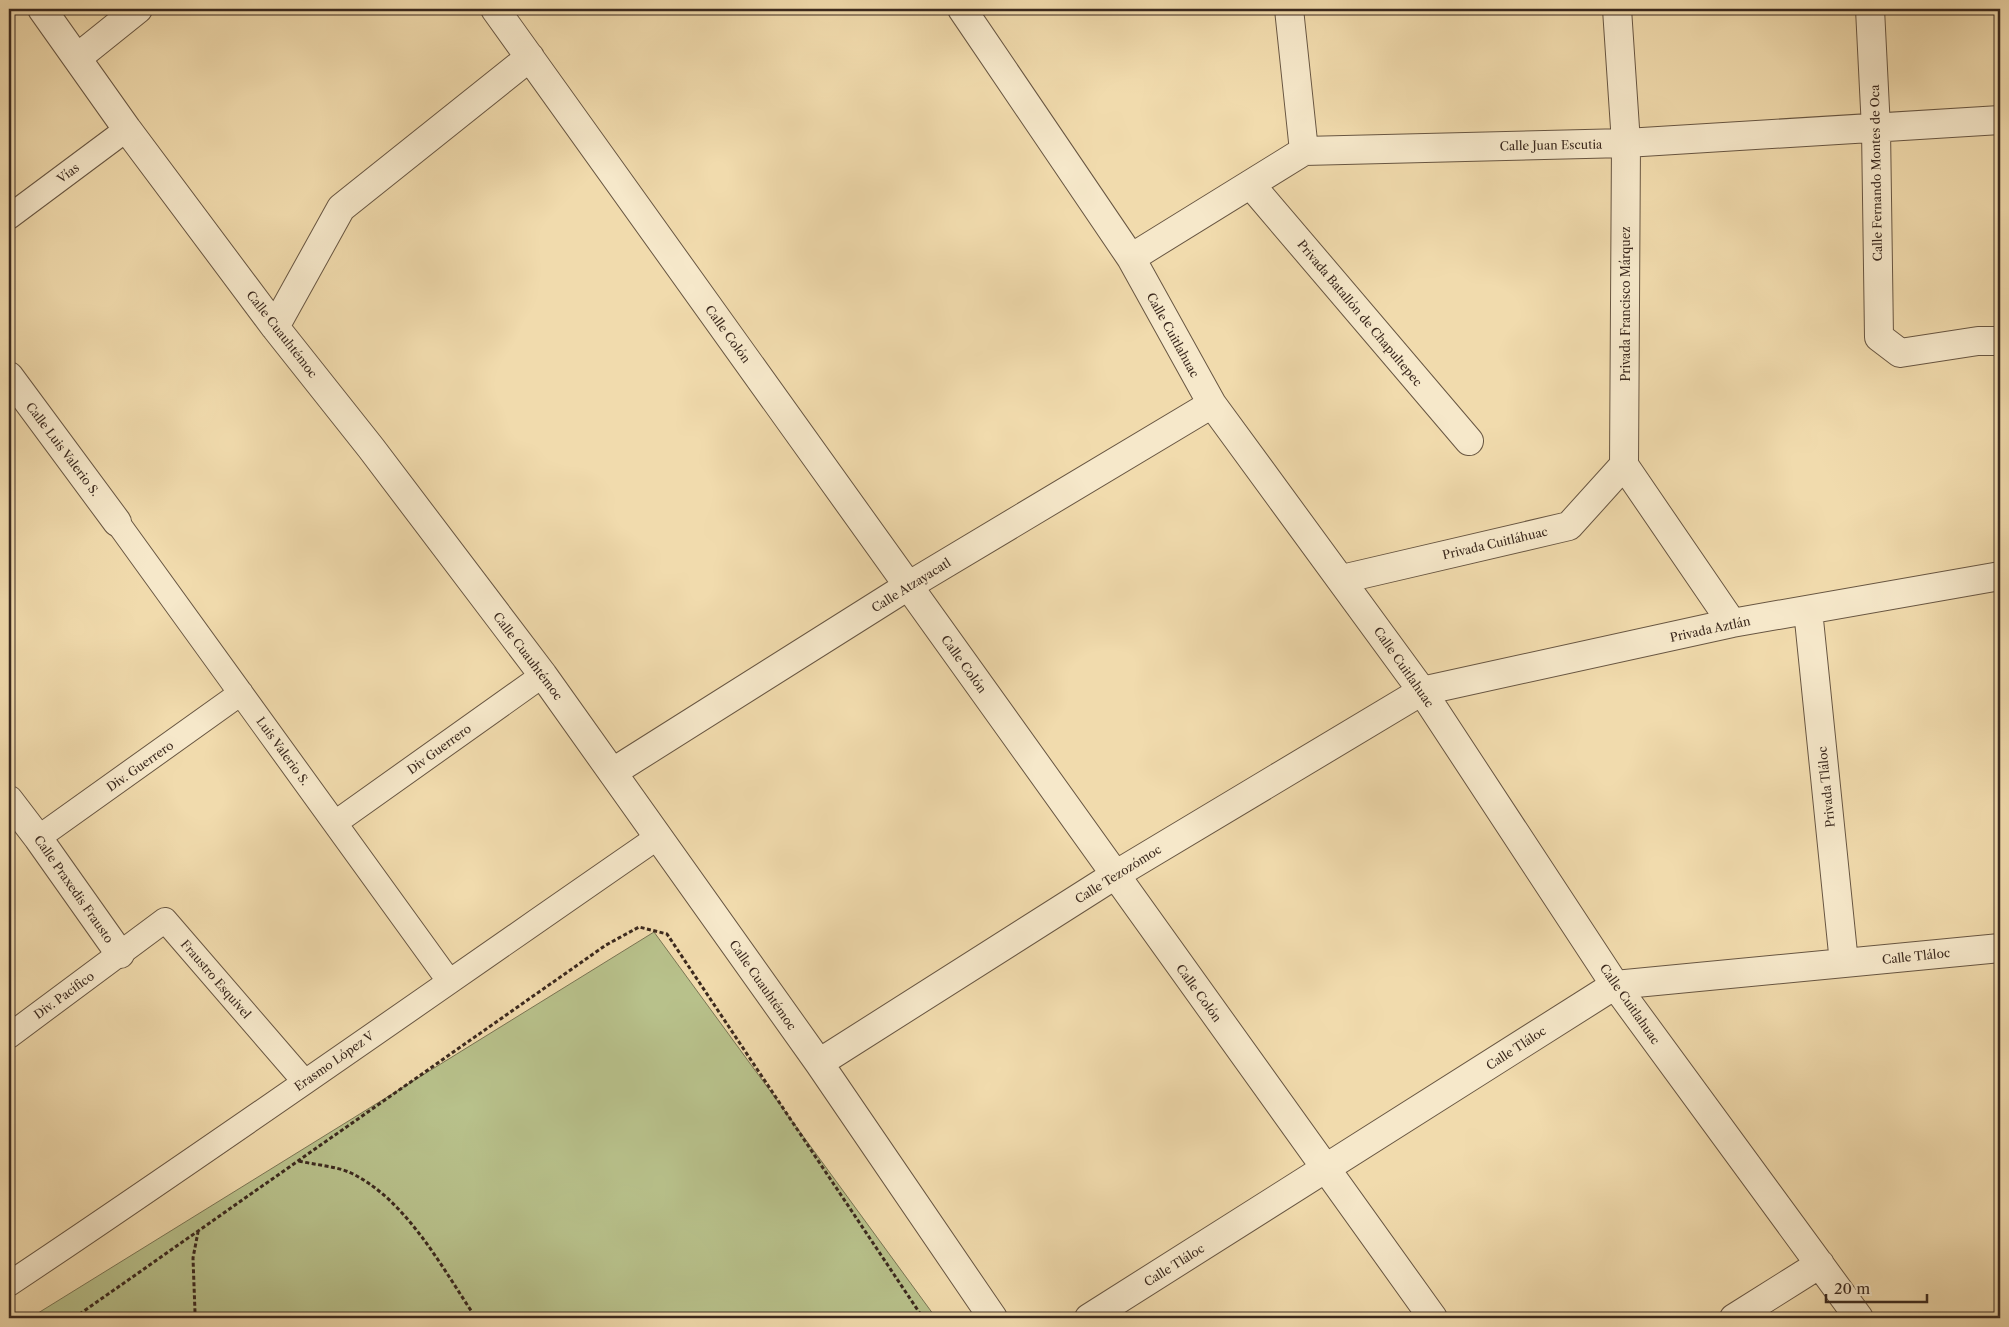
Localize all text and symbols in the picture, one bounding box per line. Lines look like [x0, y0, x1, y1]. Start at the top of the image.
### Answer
street label: Calle Fernando Montes de Oca [1867, 84, 1885, 262]
street label: Calle Juan Escutia [1500, 137, 1603, 153]
street label: Vías [53, 160, 82, 187]
street label: Privada Francisco Márquez [1618, 226, 1633, 382]
street label: Privada Batallón de Chapultepec [1294, 237, 1426, 389]
street label: Calle Cuauhtémoc [243, 288, 321, 380]
street label: Calle Cuitlahuac [1144, 290, 1202, 380]
street label: Calle Colón [702, 302, 754, 366]
street label: Calle Luis Valerio S. [23, 399, 103, 499]
street label: Privada Cuitláhuac [1441, 524, 1549, 562]
street label: Calle Atzayacatl [869, 554, 954, 615]
street label: Calle Cuauhtémoc [490, 609, 566, 703]
street label: Privada Aztlán [1668, 613, 1752, 645]
street label: Calle Cuitlahuac [1371, 624, 1437, 710]
street label: Calle Colón [938, 632, 990, 696]
street label: Luis Valerio S. [253, 714, 313, 788]
street label: Div Guerrero [404, 721, 474, 777]
street label: Div. Guerrero [104, 737, 176, 795]
street label: Privada Tláloc [1814, 746, 1838, 828]
street label: Calle Praxedis Frausto [31, 832, 117, 946]
street label: Calle Tezozómoc [1072, 841, 1164, 907]
street label: Fraustro Esquivel [178, 937, 255, 1022]
street label: Calle Cuauhtémoc [726, 937, 800, 1033]
street label: Calle Tláloc [1881, 945, 1951, 967]
street label: Calle Colón [1173, 961, 1225, 1025]
street label: Calle Cuitlahuac [1597, 961, 1663, 1047]
street label: Div. Pacífico [31, 968, 97, 1022]
street label: Calle Tláloc [1483, 1023, 1549, 1073]
street label: Erasmo López V [291, 1028, 377, 1094]
street label: Calle Tláloc [1141, 1241, 1207, 1289]
scale bar [1826, 1272, 1928, 1304]
text: 20 m [1834, 1279, 1870, 1298]

